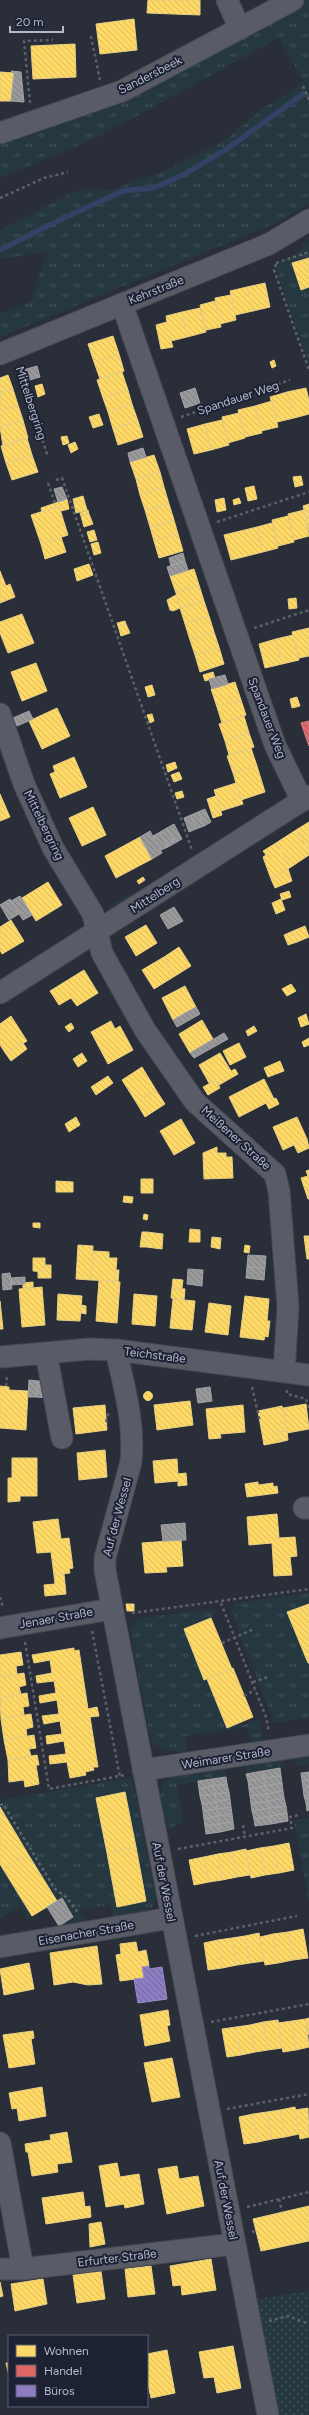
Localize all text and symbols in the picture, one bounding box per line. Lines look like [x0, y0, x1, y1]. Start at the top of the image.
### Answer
scale bar [10, 8, 63, 34]
text: 20 m [16, 15, 44, 29]
street label: Sandersbeek [116, 53, 184, 97]
street label: Kehrstraße [126, 272, 186, 307]
street label: Mittelbergring [13, 364, 49, 442]
street label: Spandauer Weg [195, 378, 281, 418]
street label: Spandauer Weg [245, 676, 289, 760]
street label: Mittelbergring [21, 788, 67, 862]
street label: Mittelberg [128, 874, 182, 916]
street label: Meißener Straße [198, 1103, 274, 1173]
street label: Teichstraße [123, 1344, 187, 1366]
street label: Auf der Wessel [100, 1476, 134, 1558]
street label: Jenaer Straße [18, 1605, 94, 1631]
street label: Weimarer Straße [181, 1744, 272, 1772]
street label: Auf der Wessel [149, 1841, 179, 1923]
street label: Eisenacher Straße [37, 1918, 135, 1948]
street label: Auf der Wessel [211, 2159, 241, 2241]
street label: Erfurter Straße [77, 2246, 158, 2270]
legend [8, 2335, 148, 2407]
text: Wohnen [44, 2344, 89, 2358]
text: Handel [44, 2364, 82, 2378]
text: Büros [44, 2384, 75, 2398]

